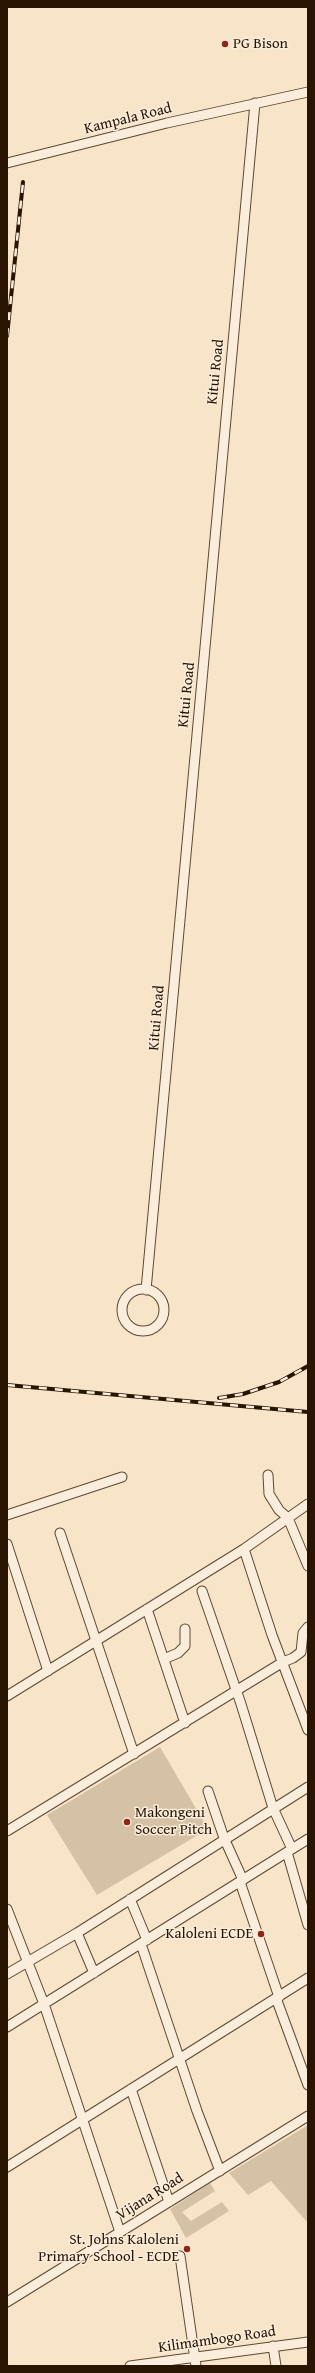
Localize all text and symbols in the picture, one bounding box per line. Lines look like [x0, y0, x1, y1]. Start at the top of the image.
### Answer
place label: PG Bison [233, 35, 288, 53]
marker: PG Bison [220, 39, 230, 49]
street label: Kampala Road [82, 99, 174, 139]
street label: Kitui Road [204, 339, 228, 405]
street label: Kitui Road [175, 662, 199, 728]
street label: Kitui Road [145, 985, 169, 1051]
place label: Makongeni Soccer Pitch [135, 1804, 212, 1839]
marker: Makongeni Soccer Pitch [122, 1817, 132, 1827]
place label: Kaloleni ECDE [166, 1925, 253, 1943]
marker: Kaloleni ECDE [256, 1929, 266, 1939]
street label: Vijana Road [113, 2169, 187, 2225]
place label: St. Johns Kaloleni Primary School - ECDE [38, 2231, 179, 2266]
marker: St. Johns Kaloleni Primary School - ECDE [182, 2244, 192, 2254]
street label: Kilimambogo Road [157, 2323, 277, 2357]

